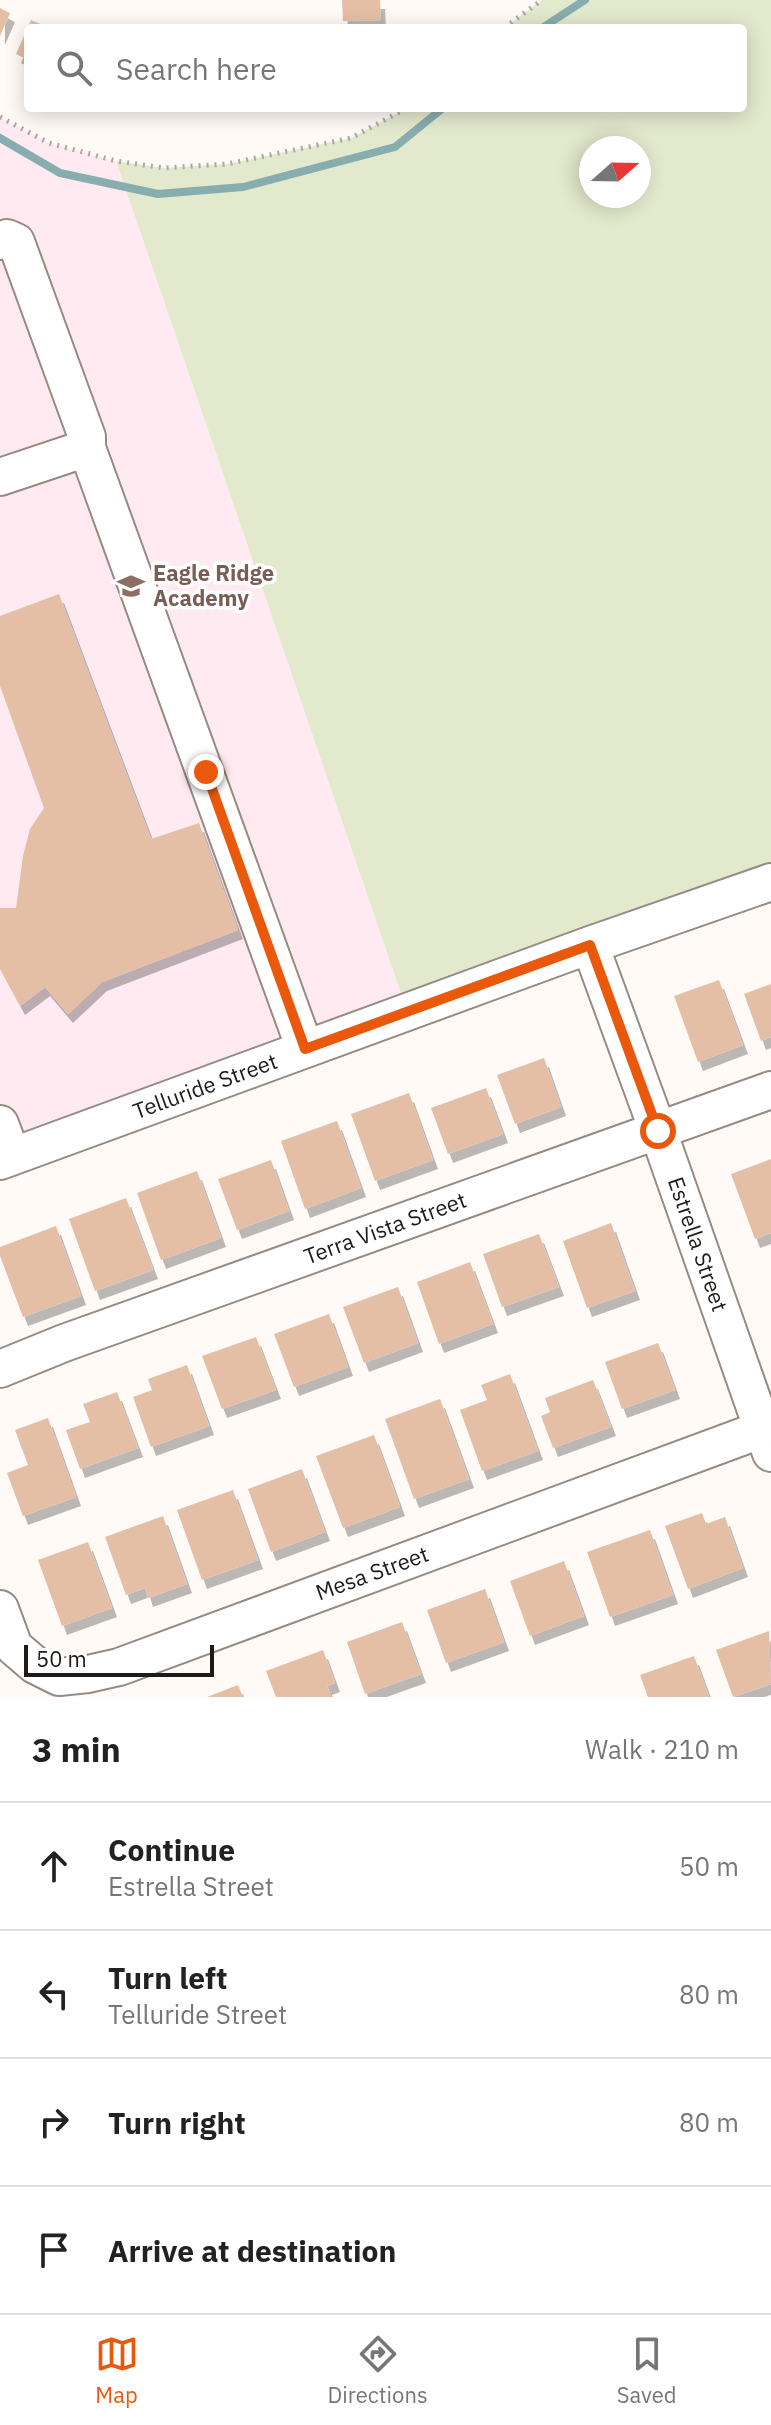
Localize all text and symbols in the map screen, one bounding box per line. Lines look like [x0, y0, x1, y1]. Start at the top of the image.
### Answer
search box [24, 24, 747, 112]
icon: search [52, 46, 96, 90]
text: Search here [116, 49, 277, 88]
north arrow [579, 136, 651, 208]
place label: Eagle Ridge Academy [153, 558, 274, 612]
school or university icon: Eagle Ridge Academy [116, 571, 146, 601]
route end [188, 754, 224, 790]
street label: Telluride Street [129, 1046, 281, 1125]
route start [640, 1113, 676, 1149]
street label: Estrella Street [662, 1173, 735, 1315]
street label: Terra Vista Street [300, 1185, 470, 1270]
street label: Mesa Street [311, 1539, 432, 1606]
scale bar [24, 1641, 214, 1677]
text: 50 m [36, 1644, 87, 1673]
text: 3 min [32, 1727, 121, 1771]
text: Walk · 210 m [585, 1732, 739, 1766]
text: Continue [108, 1830, 235, 1869]
icon: ahead [32, 1844, 76, 1888]
text: 50 m [679, 1849, 739, 1883]
text: Estrella Street [108, 1869, 274, 1903]
text: Turn left [108, 1958, 227, 1997]
icon: left [32, 1972, 76, 2016]
text: 80 m [679, 1977, 739, 2011]
text: Telluride Street [108, 1997, 287, 2031]
icon: right [32, 2100, 76, 2144]
text: Turn right [108, 2103, 246, 2142]
text: 80 m [679, 2105, 739, 2139]
icon: arrive [32, 2228, 76, 2272]
text: Arrive at destination [108, 2231, 396, 2270]
tab: Map [95, 2332, 139, 2409]
tab: Directions [328, 2332, 428, 2409]
tab: Saved [617, 2332, 676, 2409]

